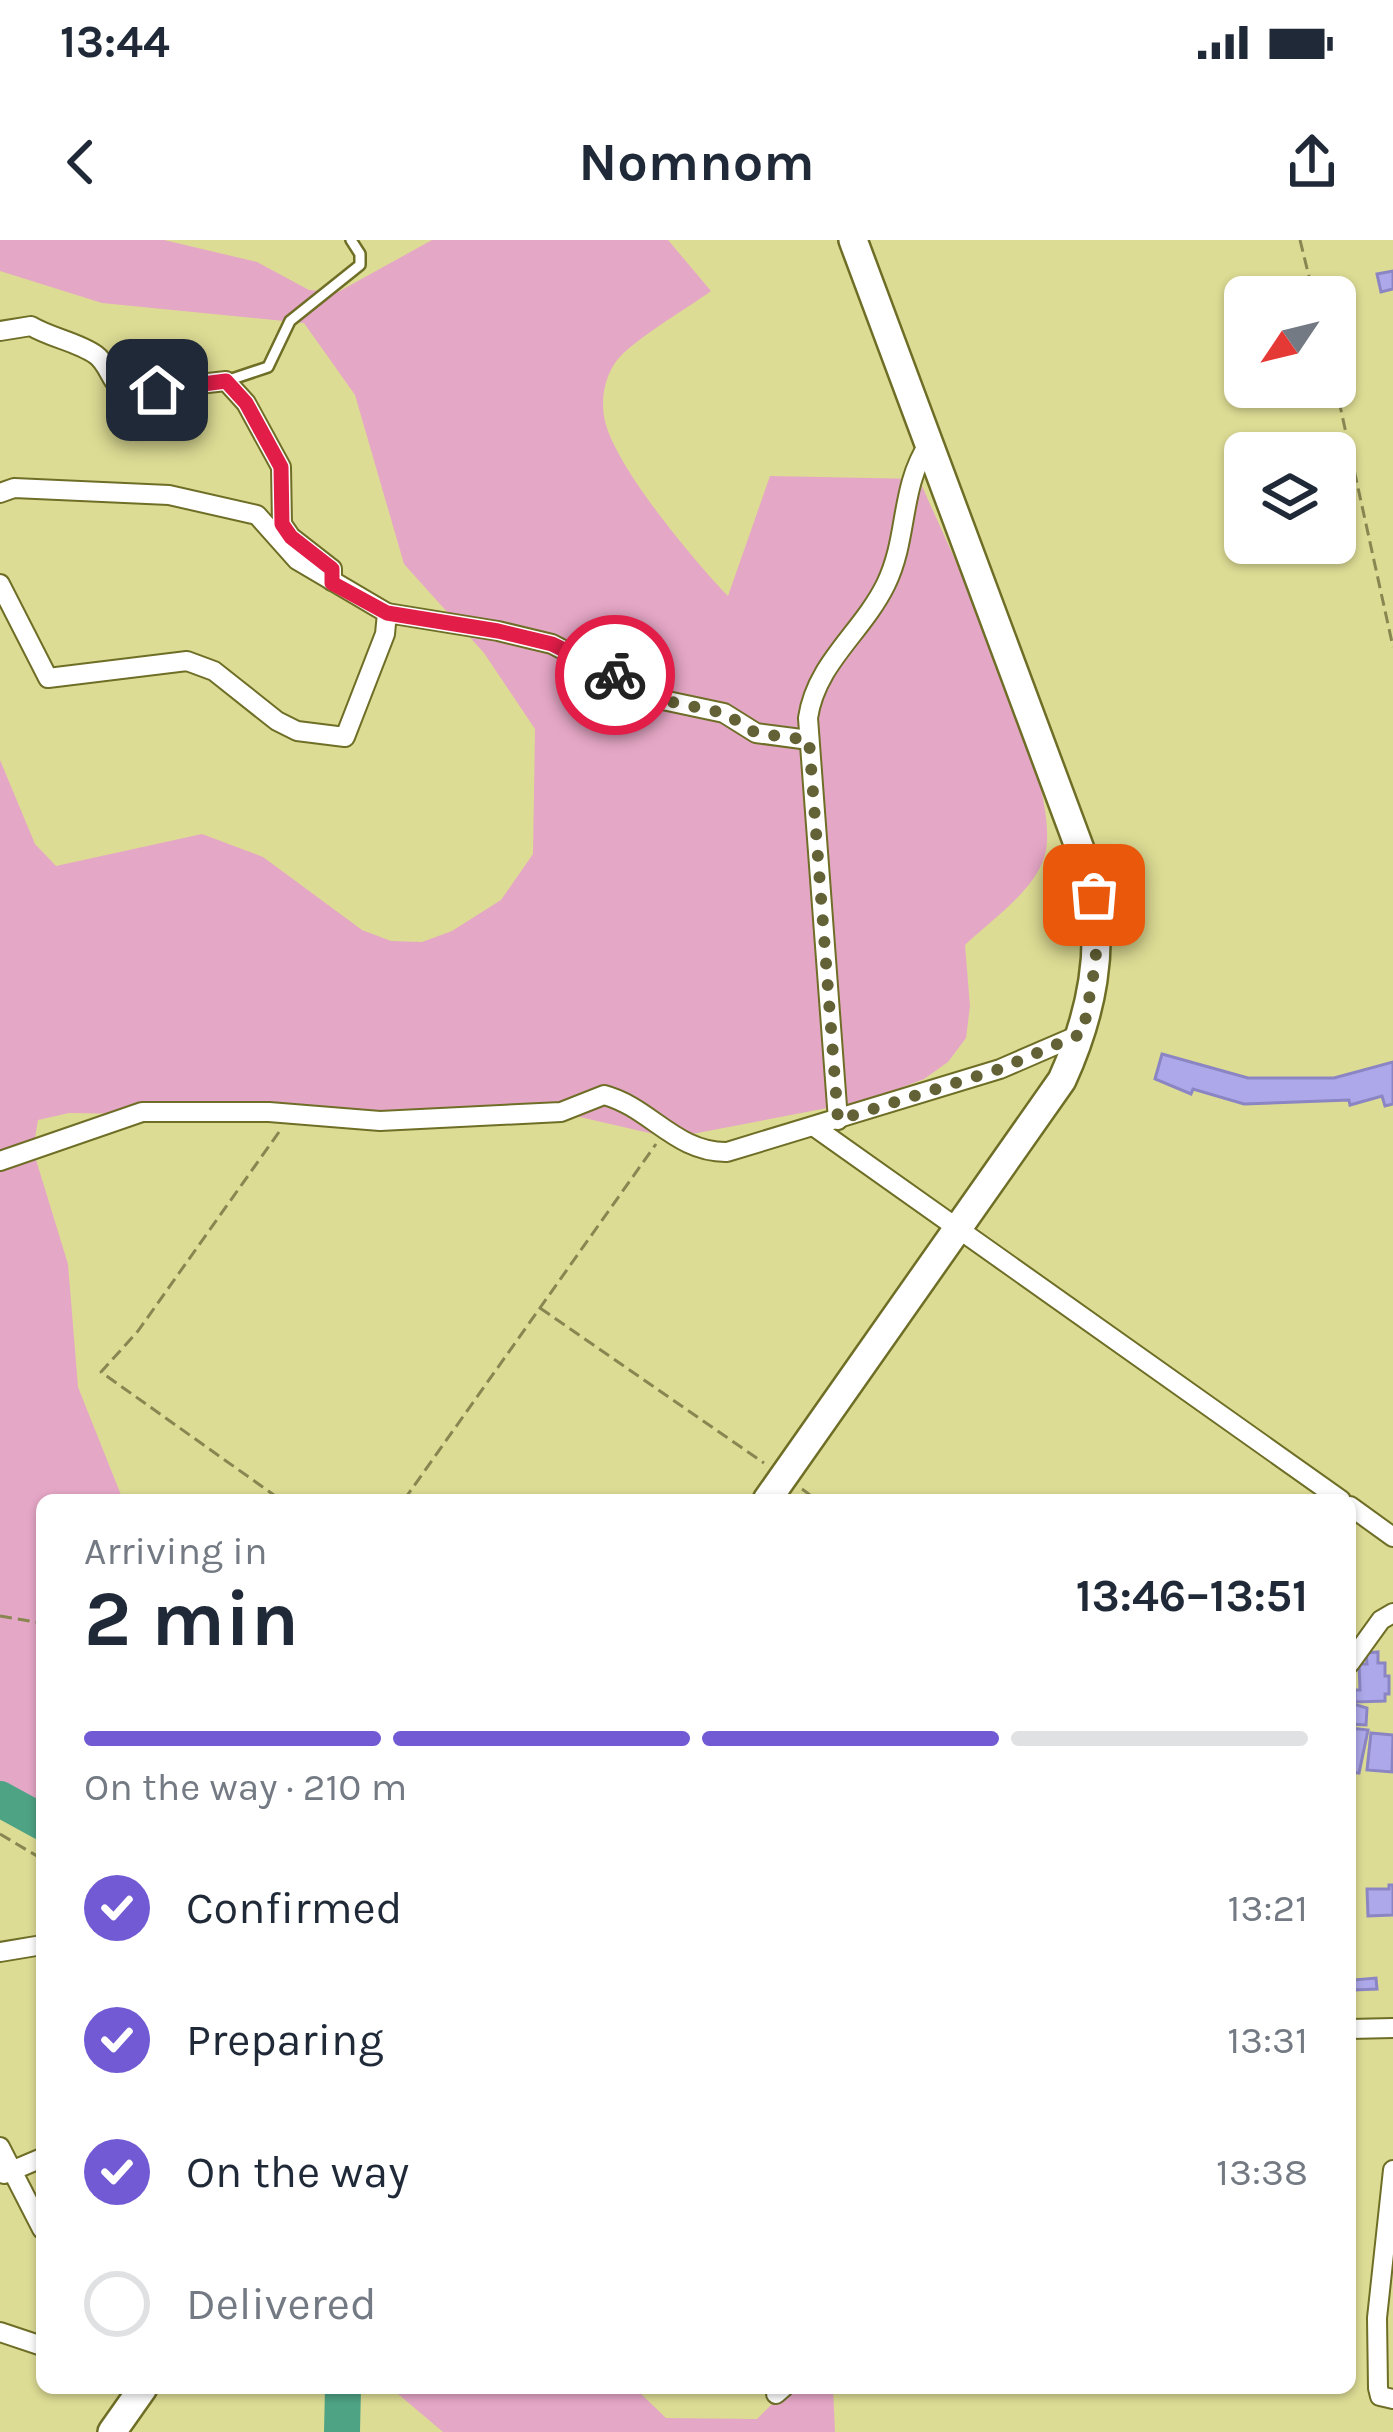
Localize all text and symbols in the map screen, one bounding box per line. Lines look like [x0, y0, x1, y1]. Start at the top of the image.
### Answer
text: 13:44 [60, 16, 170, 68]
icon: back [48, 129, 114, 195]
icon: share [1279, 129, 1345, 195]
text: Nomnom [579, 130, 814, 194]
north arrow [1224, 276, 1356, 408]
map controls [1224, 276, 1356, 564]
pin [106, 339, 208, 441]
icon: home [124, 357, 190, 423]
button: layers [1224, 432, 1356, 564]
courier [555, 615, 675, 735]
icon: bike [582, 642, 648, 708]
pin [1043, 844, 1145, 946]
icon: bag [1061, 862, 1127, 928]
text: Arriving in [84, 1528, 267, 1574]
text: 13:46–13:51 [1076, 1570, 1308, 1622]
text: 2 min [84, 1573, 299, 1665]
text: On the way · 210 m [84, 1764, 407, 1810]
icon: check [84, 1875, 150, 1941]
text: Confirmed [186, 1882, 402, 1934]
text: 13:21 [1228, 1885, 1308, 1931]
icon: check [84, 2007, 150, 2073]
text: Preparing [186, 2014, 384, 2066]
text: 13:31 [1227, 2017, 1308, 2063]
icon: check [84, 2139, 150, 2205]
text: On the way [186, 2146, 409, 2198]
text: 13:38 [1216, 2149, 1308, 2195]
text: Delivered [186, 2278, 377, 2330]

